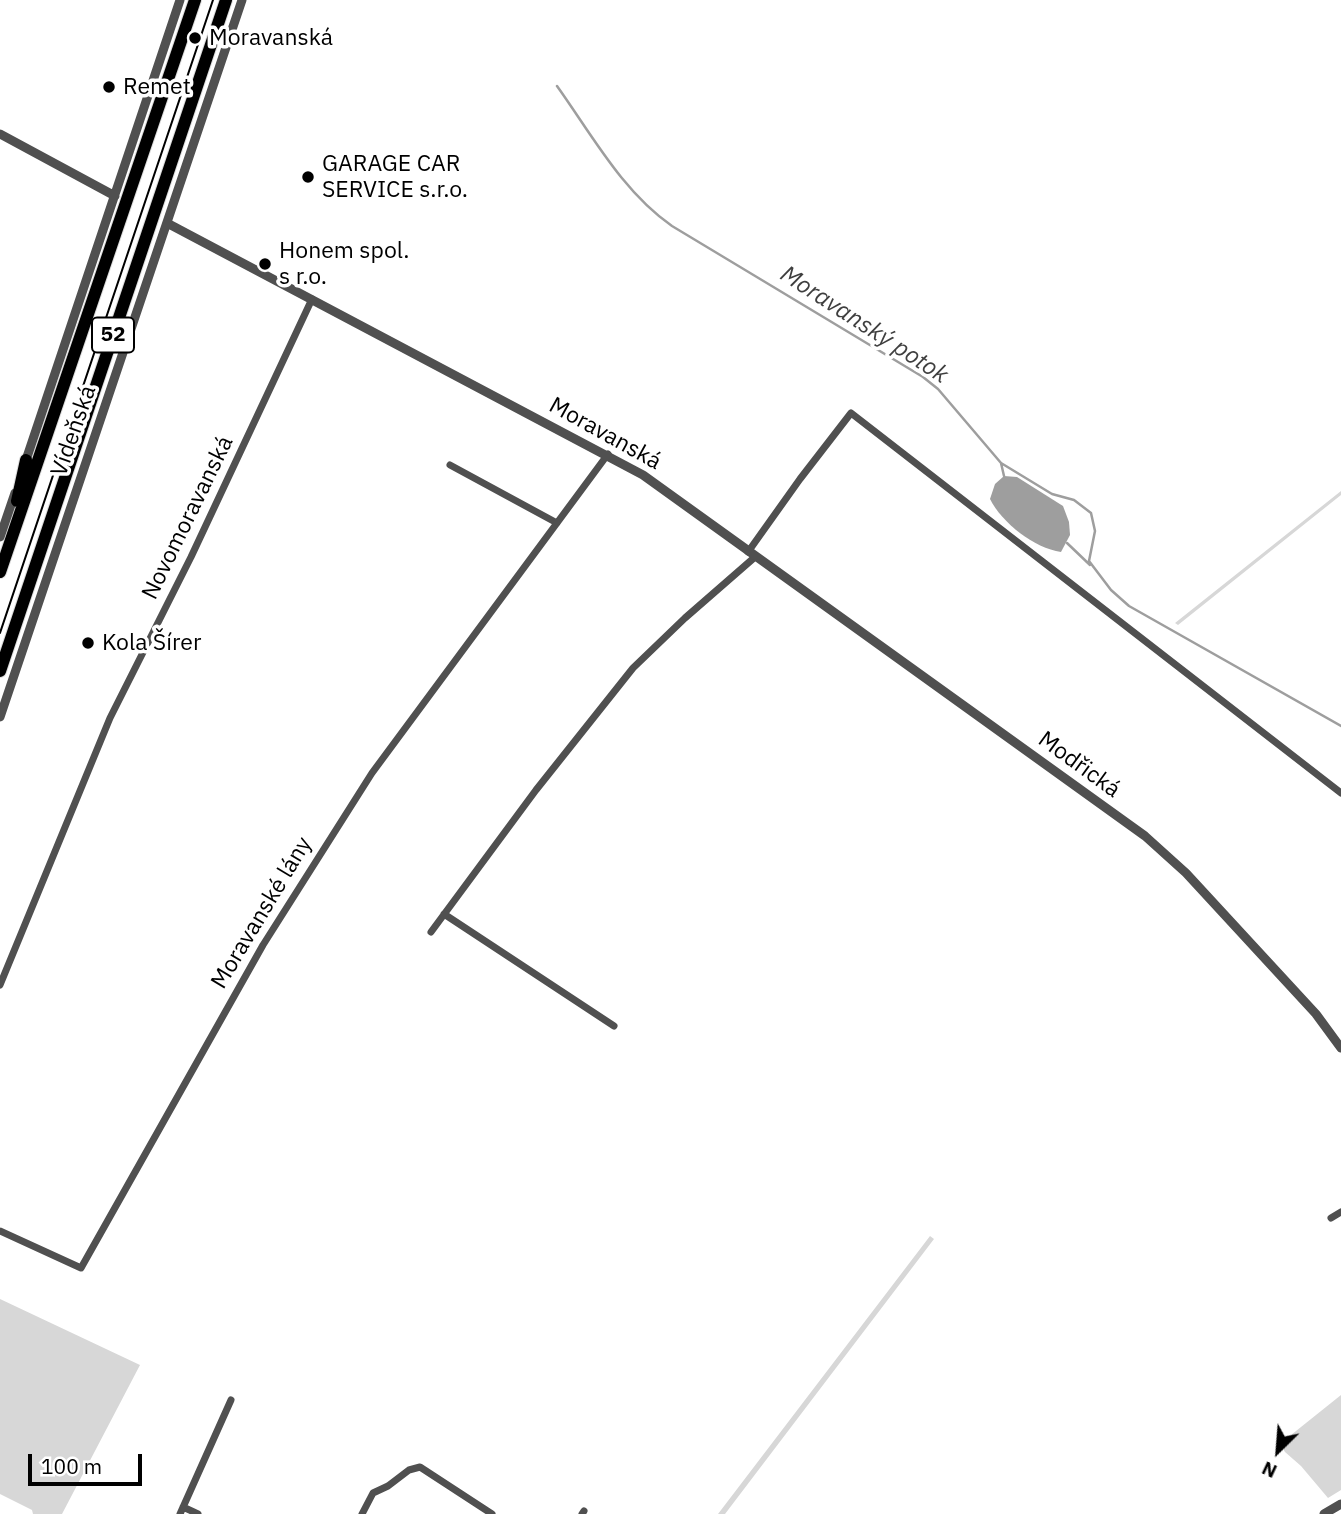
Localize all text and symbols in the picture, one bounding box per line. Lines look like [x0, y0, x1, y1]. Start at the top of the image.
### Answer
place label: Moravanská [209, 24, 333, 52]
marker: Moravanská [187, 30, 203, 46]
place label: Remet [123, 73, 191, 101]
marker: Remet [101, 79, 117, 95]
place label: GARAGE CAR SERVICE s.r.o. [322, 150, 468, 204]
marker: GARAGE CAR SERVICE s.r.o. [300, 169, 316, 185]
place label: Honem spol. s r.o. [279, 237, 410, 291]
marker: Honem spol. s r.o. [257, 256, 273, 272]
water label: Moravanský potok [775, 260, 953, 390]
road number: 52 [92, 318, 134, 352]
street label: Vídeňská [46, 382, 102, 480]
street label: Moravanská [544, 392, 666, 476]
street label: Novomoravanská [137, 432, 239, 604]
place label: Kola Šírer [102, 629, 201, 657]
marker: Kola Šírer [80, 635, 96, 651]
street label: Modřická [1032, 726, 1126, 804]
street label: Moravanské lány [206, 832, 318, 994]
north arrow [1243, 1416, 1313, 1486]
scale bar [32, 1440, 145, 1484]
text: 100 m [41, 1452, 102, 1480]
text: N [1258, 1456, 1280, 1484]

